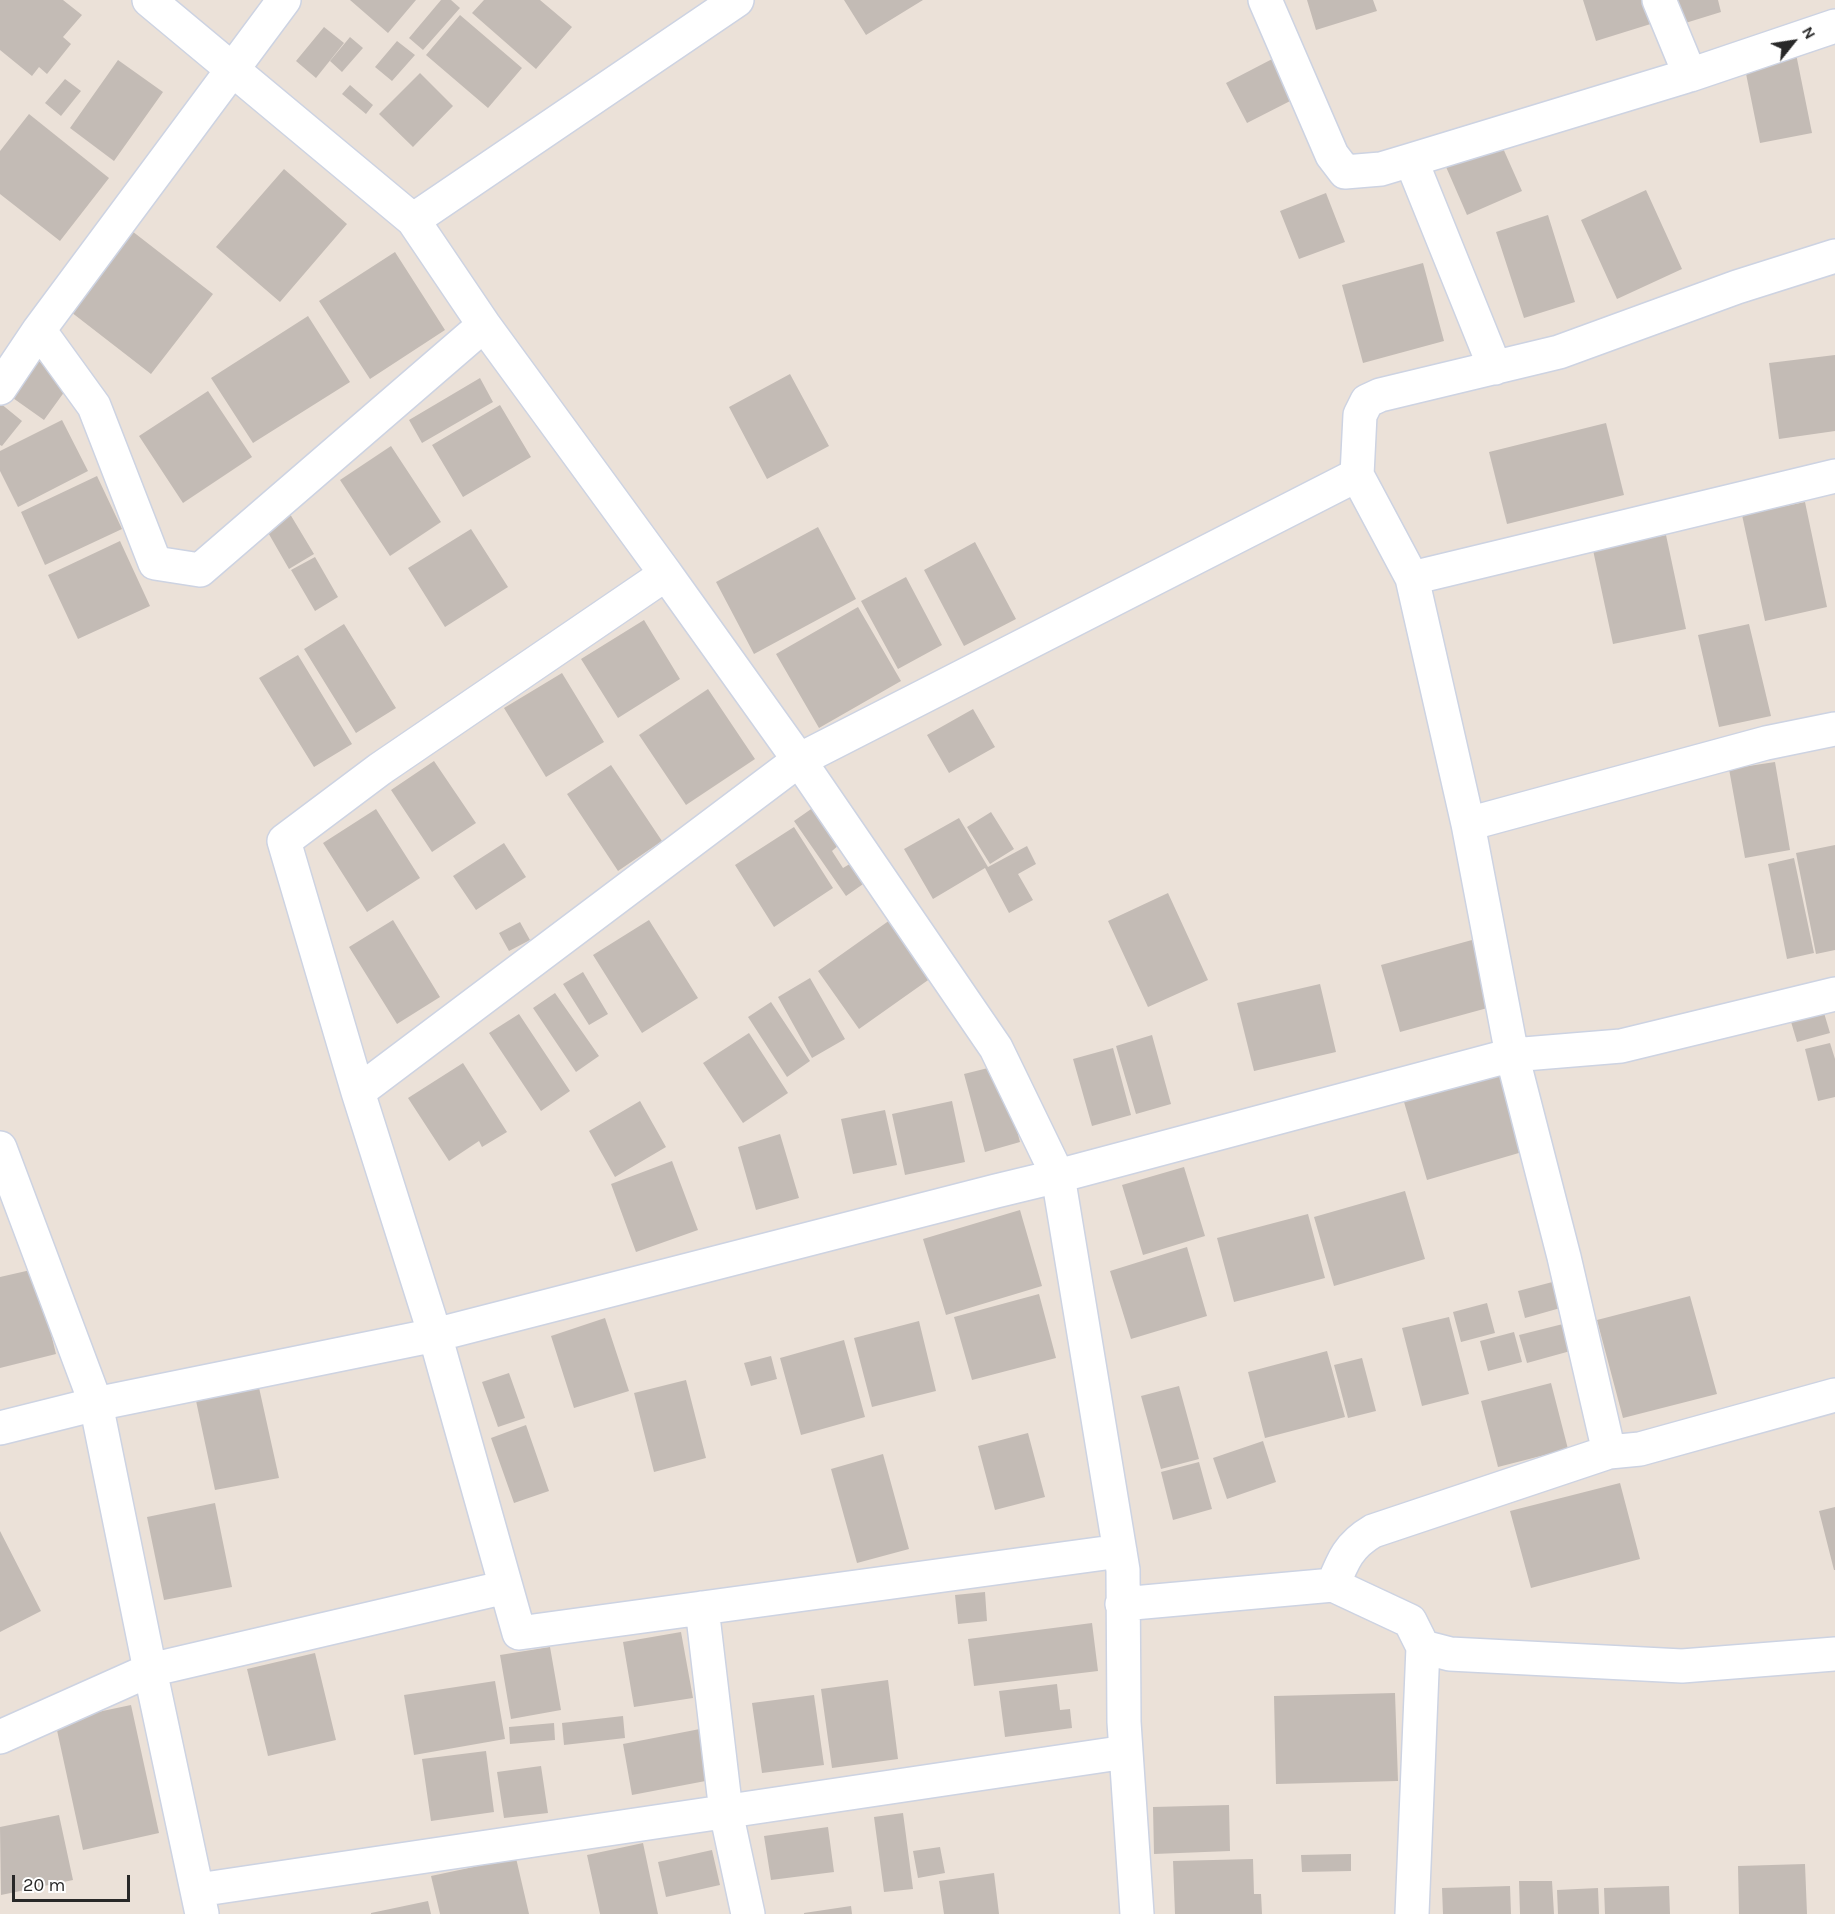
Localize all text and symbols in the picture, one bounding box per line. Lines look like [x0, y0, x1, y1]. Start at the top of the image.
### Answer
north arrow [1763, 12, 1823, 72]
text: N [1798, 23, 1820, 42]
scale bar [15, 1863, 134, 1901]
text: 20 m [23, 1874, 65, 1896]

